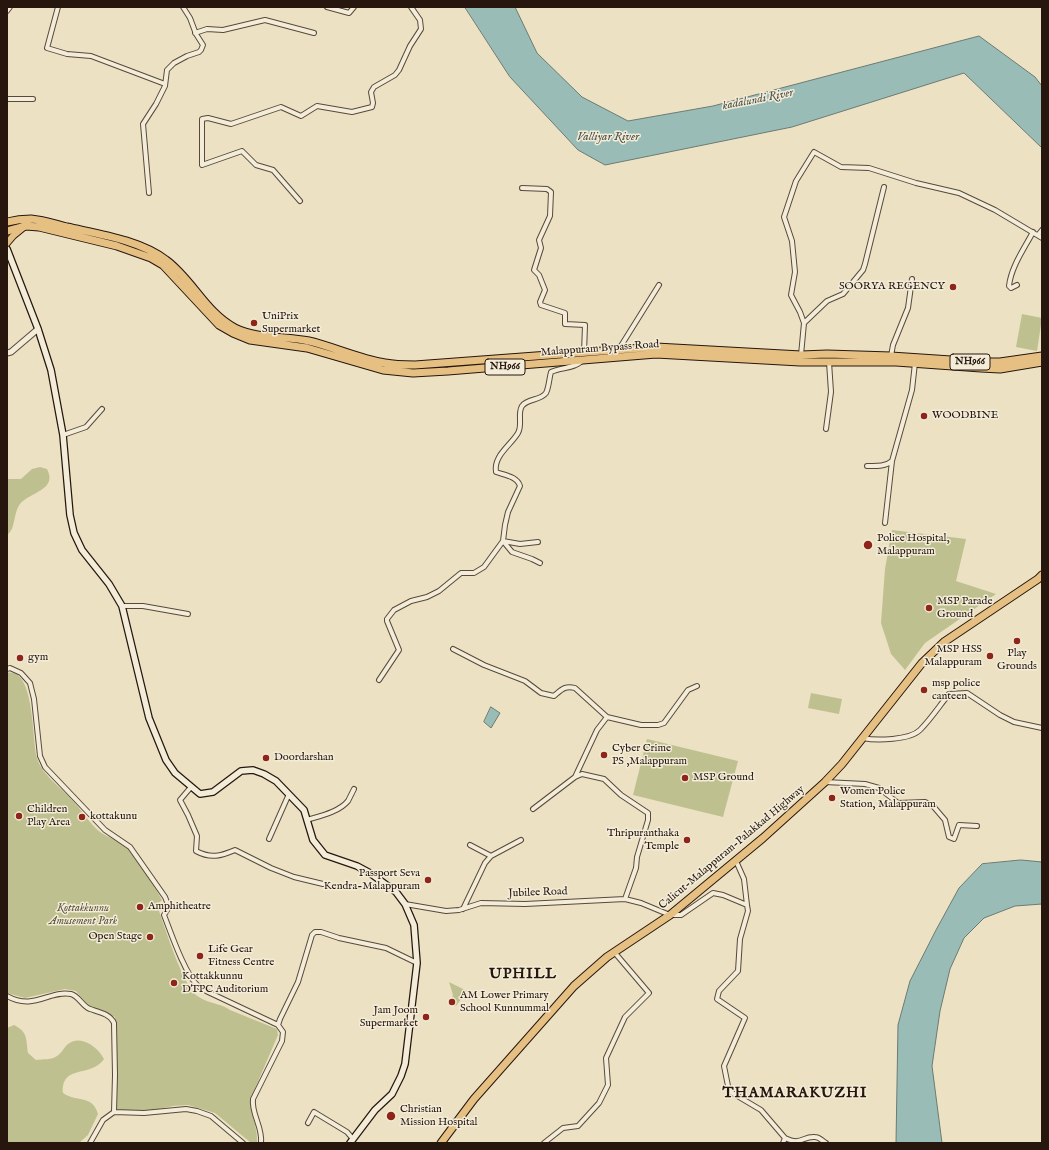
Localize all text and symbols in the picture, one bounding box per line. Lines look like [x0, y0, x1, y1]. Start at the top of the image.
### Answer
water label: kadalundi River [721, 86, 795, 114]
water label: Valliyar River [577, 131, 639, 145]
place label: SOORYA REGENCY [839, 280, 945, 294]
marker: SOORYA REGENCY [948, 282, 958, 292]
place label: UniPrix Supermarket [262, 310, 320, 336]
marker: UniPrix Supermarket [249, 318, 259, 328]
street label: Malappuram Bypass Road [540, 338, 660, 360]
road number: NH966 [950, 354, 990, 370]
road number: NH966 [485, 359, 525, 375]
place label: WOODBINE [932, 409, 998, 423]
marker: WOODBINE [919, 411, 929, 421]
place label: Police Hospital, Malappuram [877, 532, 950, 558]
marker: Police Hospital, Malappuram [862, 539, 874, 551]
place label: MSP Parade Ground [937, 595, 992, 621]
marker: MSP Parade Ground [924, 603, 934, 613]
marker: Play Grounds [1012, 636, 1022, 646]
place label: MSP HSS Malappuram [924, 643, 982, 669]
place label: Play Grounds [997, 647, 1037, 673]
place label: gym [28, 651, 48, 665]
marker: MSP HSS Malappuram [985, 651, 995, 661]
marker: gym [15, 653, 25, 663]
place label: msp police canteen [932, 677, 980, 703]
marker: msp police canteen [919, 685, 929, 695]
place label: Cyber Crime PS ,Malappuram [612, 742, 687, 768]
marker: Cyber Crime PS ,Malappuram [599, 750, 609, 760]
place label: Doordarshan [274, 751, 334, 765]
marker: Doordarshan [261, 753, 271, 763]
place label: MSP Ground [693, 771, 754, 785]
marker: MSP Ground [680, 773, 690, 783]
street label: Calicut-Malappuram-Palakkad Highway [657, 783, 807, 913]
place label: Women Police Station, Malappuram [840, 785, 936, 811]
marker: Women Police Station, Malappuram [827, 793, 837, 803]
place label: Children Play Area [27, 803, 70, 829]
place label: kottakunu [90, 810, 137, 824]
marker: Children Play Area [14, 811, 24, 821]
marker: kottakunu [77, 812, 87, 822]
place label: Thripuranthaka Temple [607, 827, 679, 853]
marker: Thripuranthaka Temple [682, 835, 692, 845]
place label: Passport Seva Kendra-Malappuram [324, 867, 420, 893]
marker: Passport Seva Kendra-Malappuram [423, 875, 433, 885]
street label: Jubilee Road [508, 885, 568, 901]
place label: Amphitheatre [148, 900, 211, 914]
park label: Kottakkunnu Amusement Park [49, 902, 117, 928]
marker: Amphitheatre [135, 902, 145, 912]
place label: Open Stage [88, 930, 142, 944]
marker: Open Stage [145, 932, 155, 942]
place label: Life Gear Fitness Centre [208, 943, 274, 969]
marker: Life Gear Fitness Centre [195, 951, 205, 961]
district label: UPHILL [489, 966, 557, 984]
place label: Kottakkunnu DTPC Auditorium [182, 970, 268, 996]
marker: Kottakkunnu DTPC Auditorium [169, 978, 179, 988]
place label: AM Lower Primary School Kunnummal [460, 989, 549, 1015]
marker: AM Lower Primary School Kunnummal [447, 997, 457, 1007]
place label: Jam Joom Supermarket [360, 1004, 418, 1030]
marker: Jam Joom Supermarket [421, 1012, 431, 1022]
district label: THAMARAKUZHI [723, 1085, 867, 1103]
place label: Christian Mission Hospital [400, 1103, 477, 1129]
marker: Christian Mission Hospital [385, 1110, 397, 1122]

